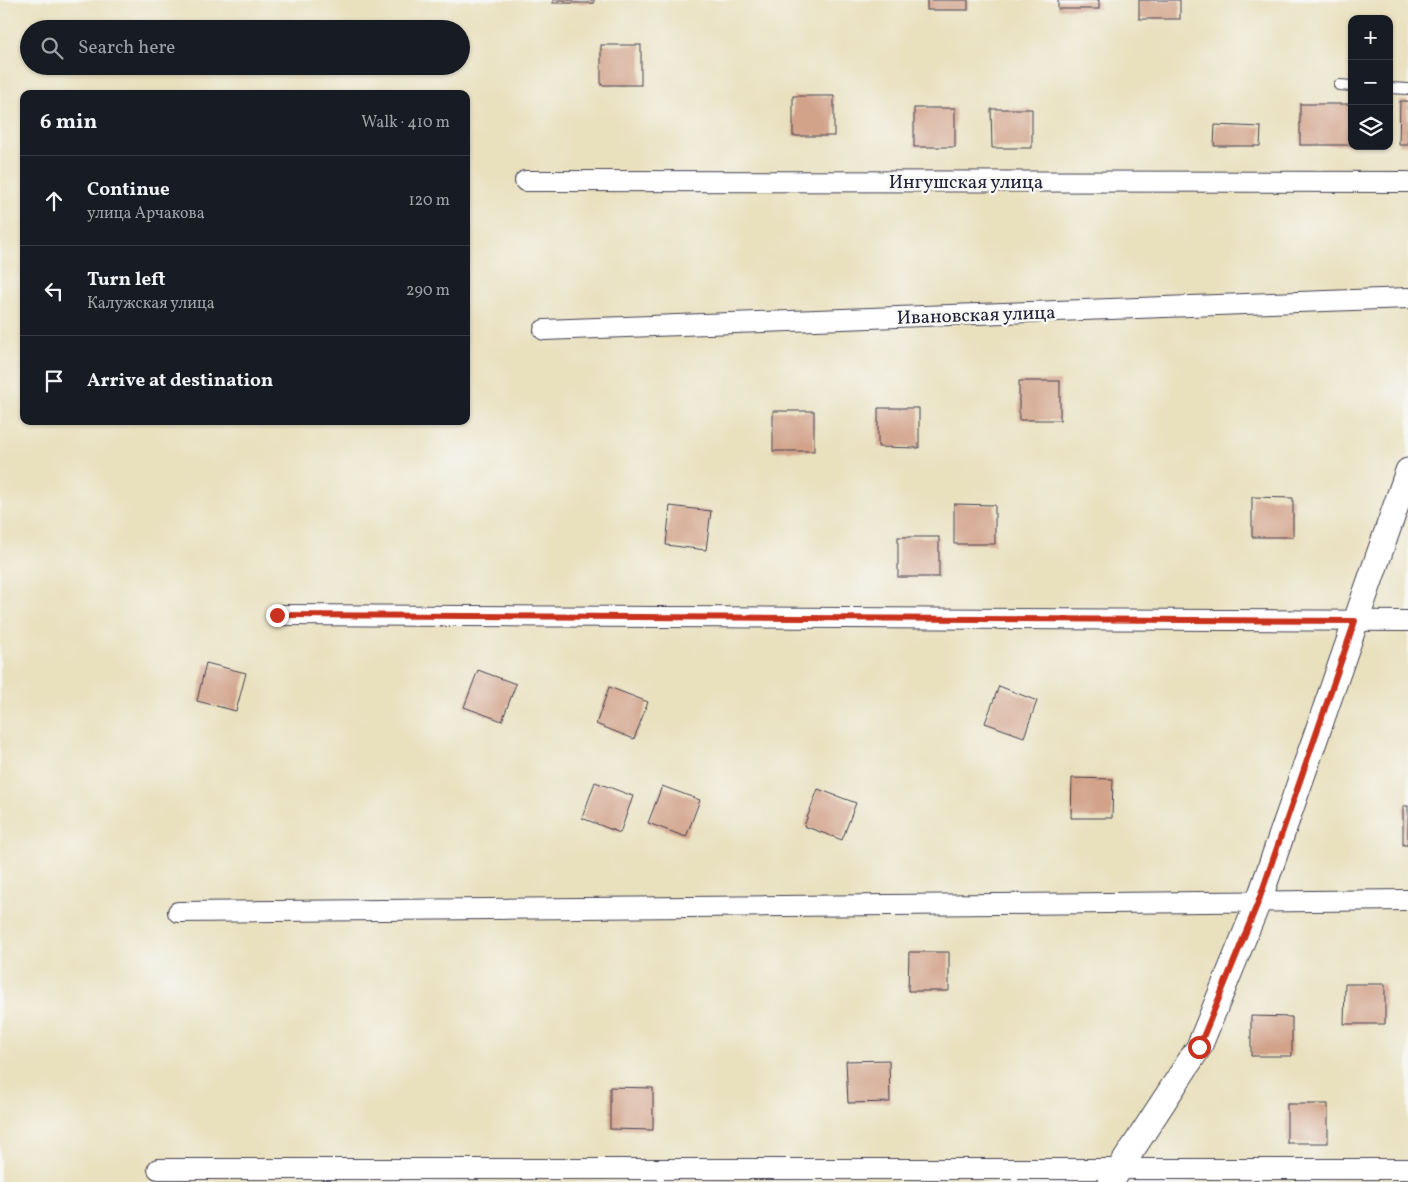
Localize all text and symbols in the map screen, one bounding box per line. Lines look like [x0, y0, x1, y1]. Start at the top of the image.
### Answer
map controls [1348, 15, 1393, 150]
button: + [1348, 15, 1393, 60]
search box [20, 20, 470, 75]
icon: search [38, 34, 66, 62]
text: Search here [78, 35, 175, 61]
button: − [1348, 60, 1393, 105]
button: layers [1348, 105, 1393, 150]
text: 6 min [40, 108, 97, 137]
text: Walk · 410 m [361, 112, 450, 134]
street label: Ингушская улица [889, 170, 1043, 196]
text: Continue [87, 177, 170, 203]
icon: ahead [40, 187, 68, 215]
text: 120 m [408, 190, 450, 212]
text: улица Арчакова [87, 203, 205, 225]
text: Turn left [87, 267, 166, 293]
icon: left [40, 277, 68, 305]
text: 290 m [406, 280, 450, 302]
text: Калужская улица [87, 293, 215, 315]
street label: Ивановская улица [896, 300, 1056, 332]
icon: arrive [40, 367, 68, 395]
text: Arrive at destination [87, 368, 273, 394]
route end [266, 604, 289, 627]
route start [1188, 1036, 1211, 1059]

